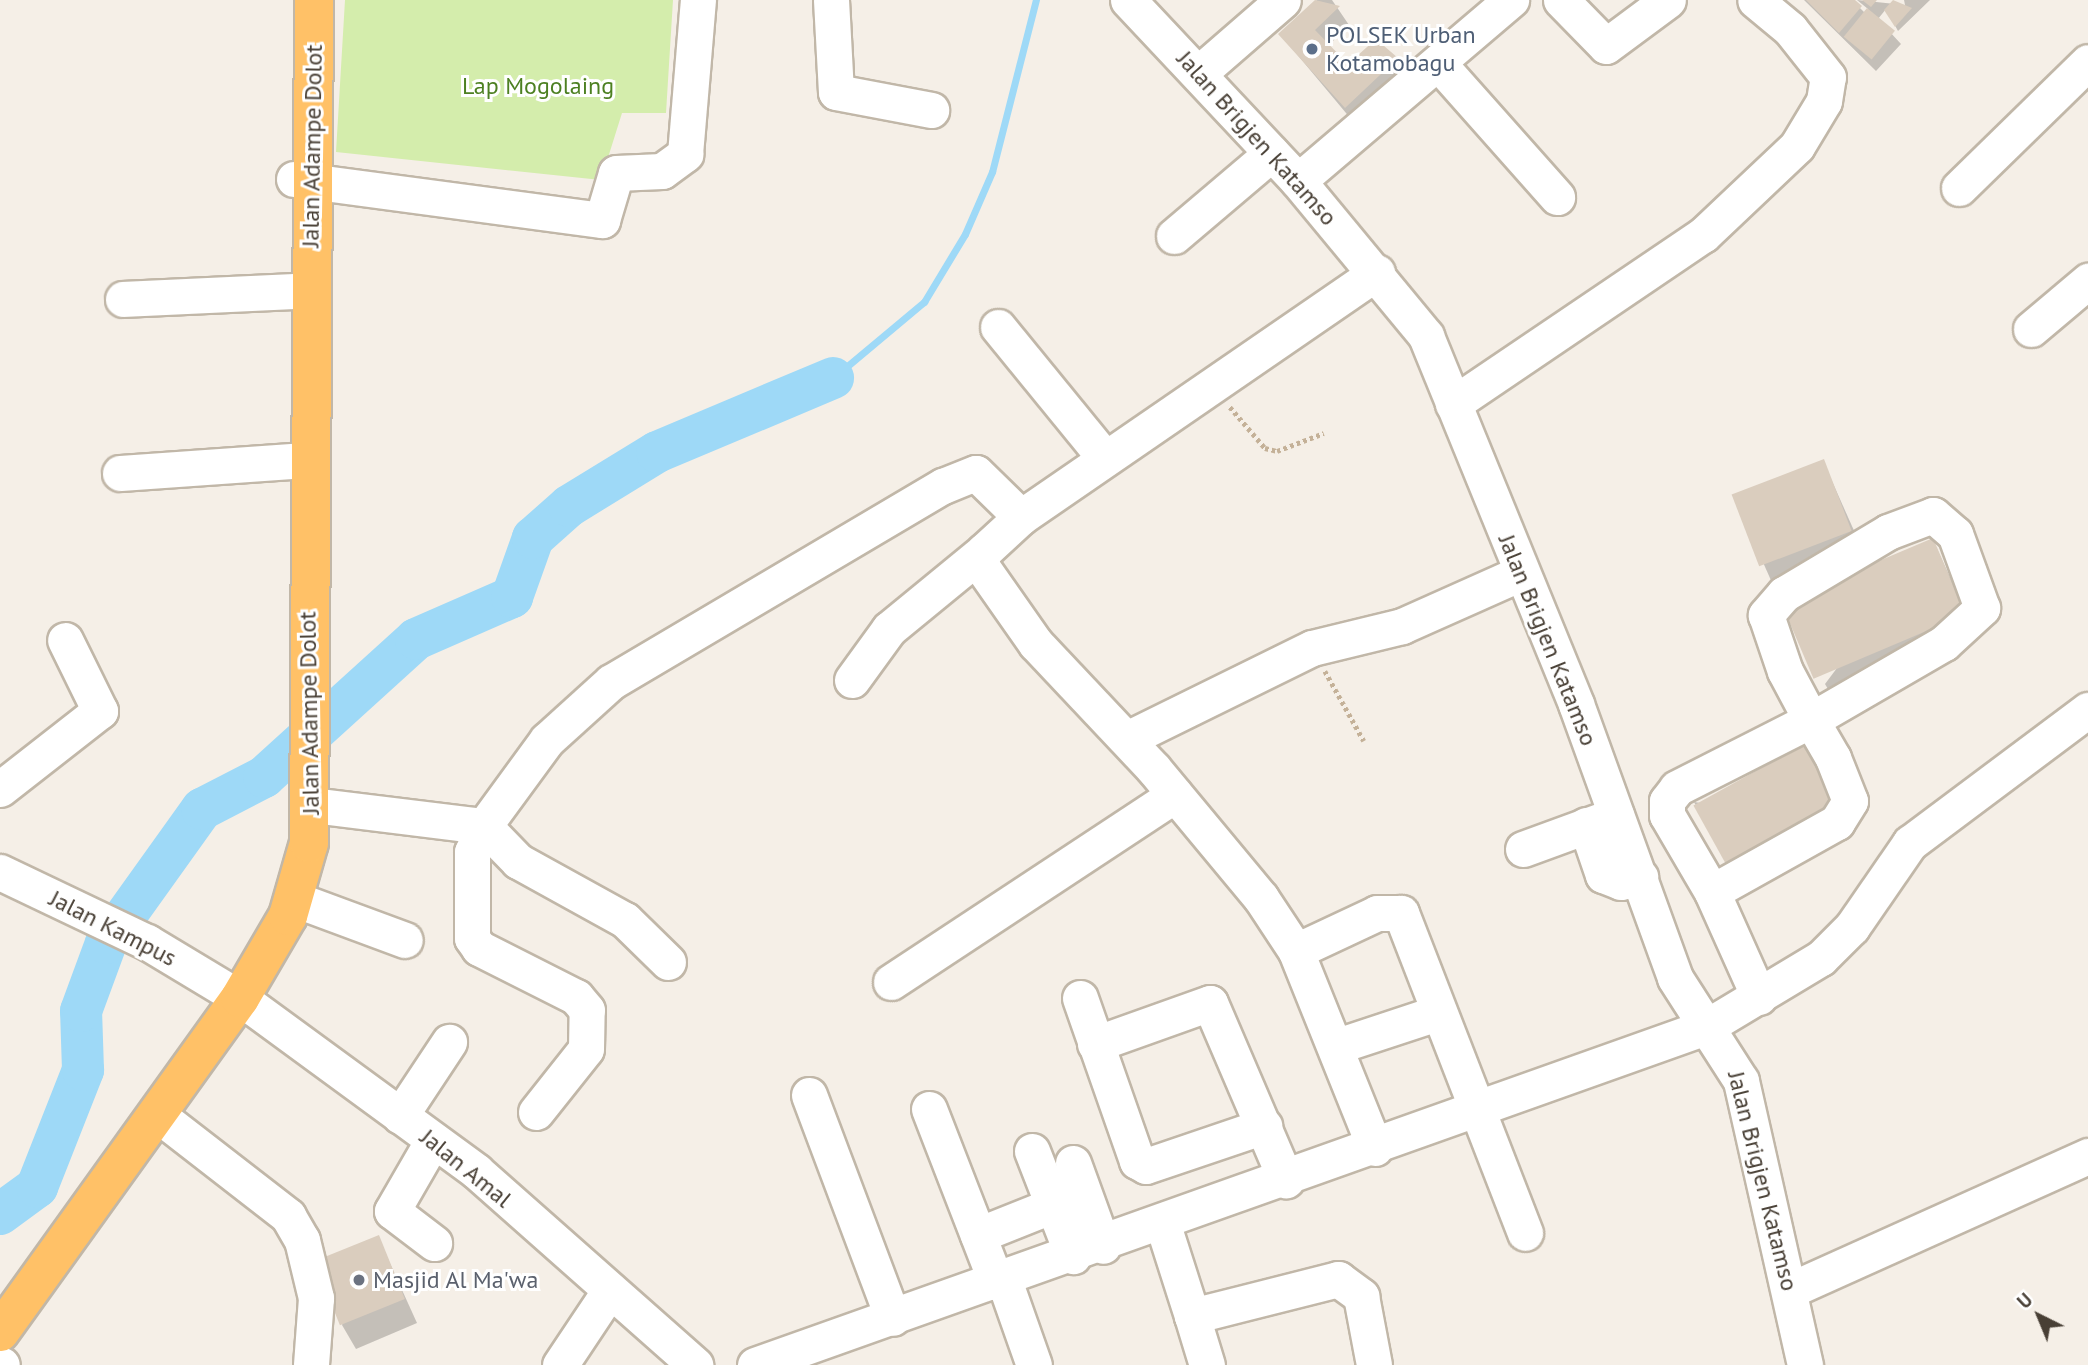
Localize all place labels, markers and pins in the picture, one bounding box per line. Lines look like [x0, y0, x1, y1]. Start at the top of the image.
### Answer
place label: POLSEK Urban Kotamobagu [1326, 21, 1476, 77]
marker: POLSEK Urban Kotamobagu [1304, 41, 1320, 57]
place label: Masjid Al Ma'wa [373, 1266, 539, 1294]
marker: Masjid Al Ma'wa [351, 1272, 367, 1288]

